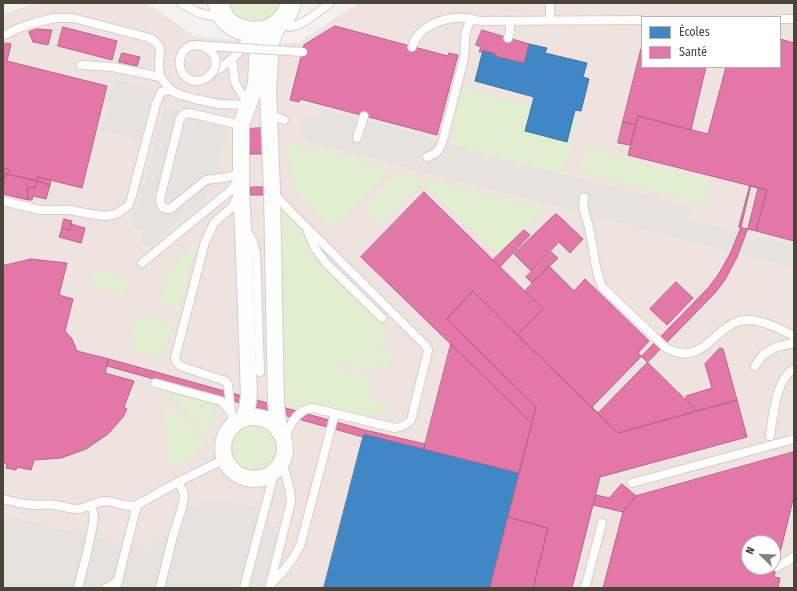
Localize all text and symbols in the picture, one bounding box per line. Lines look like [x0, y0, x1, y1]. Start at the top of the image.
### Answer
legend [641, 16, 781, 68]
text: Écoles [679, 25, 710, 39]
text: Santé [679, 45, 707, 59]
north arrow [741, 535, 781, 575]
text: N [743, 545, 758, 556]

